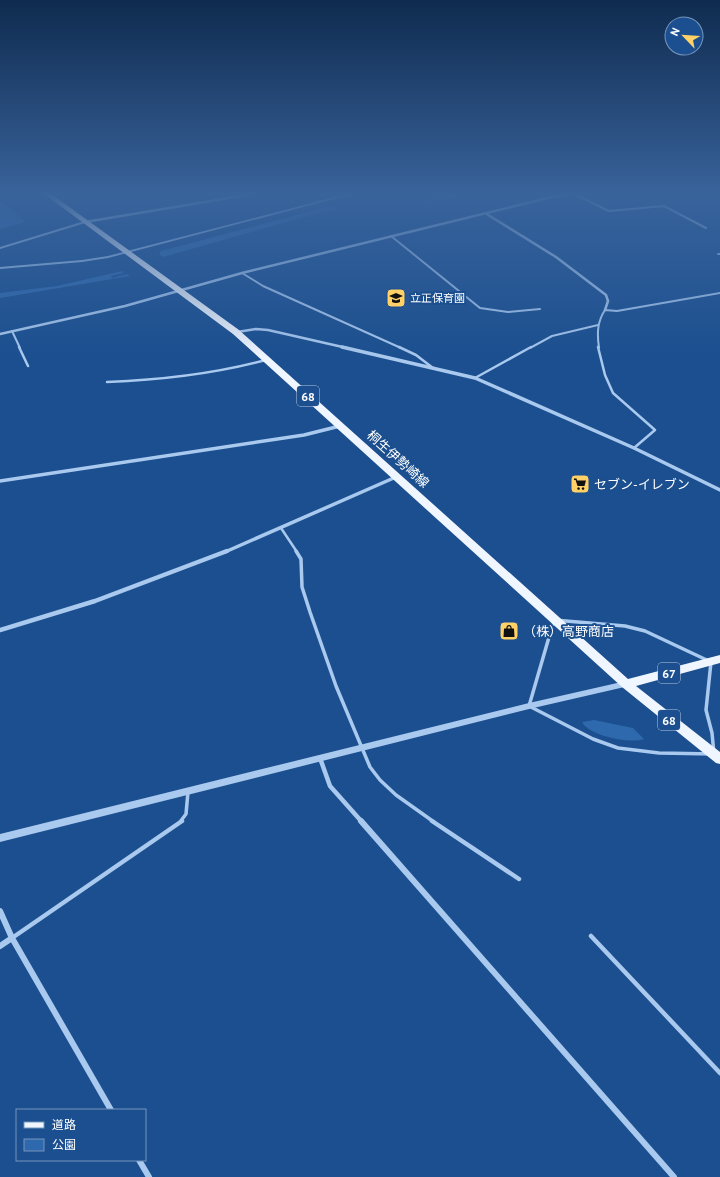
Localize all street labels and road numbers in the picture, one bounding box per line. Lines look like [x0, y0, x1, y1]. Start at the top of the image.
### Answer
road number: 68 [297, 386, 319, 406]
street label: 桐生伊勢崎線 [363, 427, 433, 491]
road number: 67 [658, 663, 680, 683]
road number: 68 [658, 710, 680, 730]

